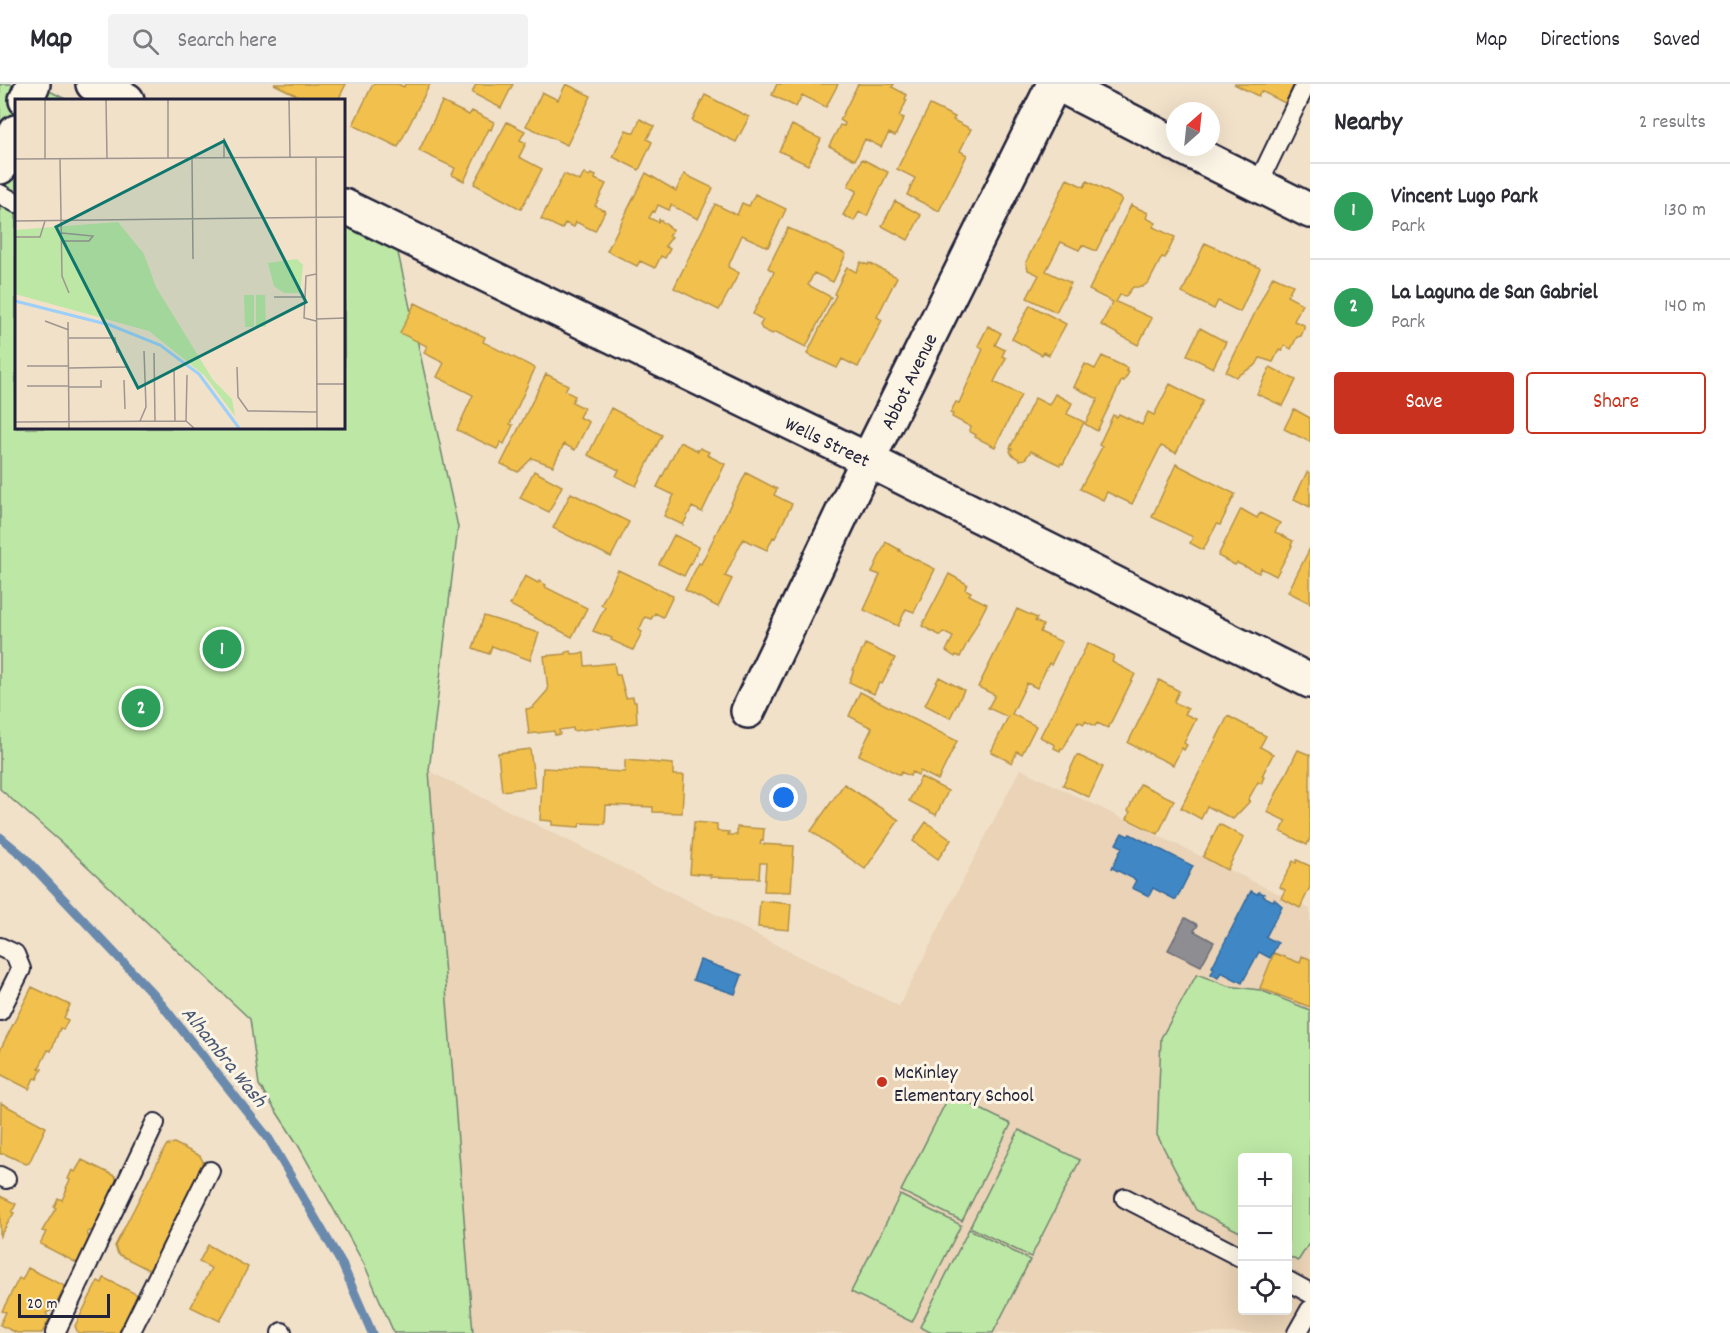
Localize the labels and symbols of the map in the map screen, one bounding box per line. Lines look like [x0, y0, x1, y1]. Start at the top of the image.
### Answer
inset map [15, 99, 345, 429]
north arrow [1166, 102, 1220, 156]
street label: Abbot Avenue [875, 329, 946, 435]
street label: Wells Street [779, 411, 874, 476]
pin: 1 [202, 626, 242, 672]
pin: 2 [122, 686, 160, 730]
your location [769, 783, 798, 812]
water label: Alhambra Wash [173, 1001, 274, 1116]
place label: McKinley Elementary School [894, 1060, 1034, 1111]
marker: McKinley Elementary School [875, 1075, 889, 1089]
scale bar [18, 1291, 110, 1318]

